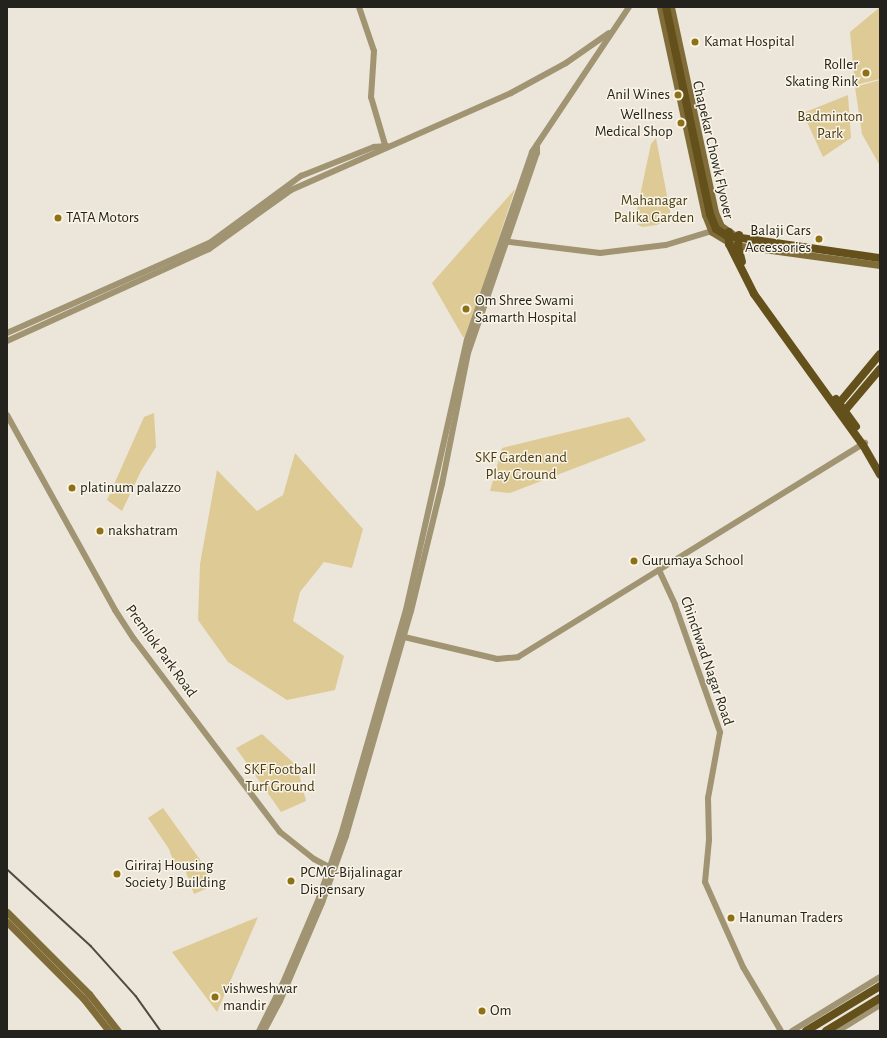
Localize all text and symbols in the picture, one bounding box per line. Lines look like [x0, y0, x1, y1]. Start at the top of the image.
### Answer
place label: Kamat Hospital [704, 33, 795, 51]
marker: Kamat Hospital [689, 36, 701, 48]
place label: Roller Skating Rink [785, 55, 858, 90]
marker: Roller Skating Rink [861, 68, 871, 78]
street label: Chapekar Chowk Flyover [688, 79, 738, 221]
place label: Anil Wines [607, 86, 670, 104]
marker: Anil Wines [673, 90, 683, 100]
place label: Wellness Medical Shop [595, 105, 673, 140]
park label: Badminton Park [797, 107, 863, 142]
marker: Wellness Medical Shop [676, 118, 686, 128]
park label: Mahanagar Palika Garden [614, 191, 694, 226]
place label: TATA Motors [66, 209, 139, 227]
marker: TATA Motors [53, 213, 63, 223]
place label: Balaji Cars Accessories [745, 221, 811, 256]
marker: Balaji Cars Accessories [814, 234, 824, 244]
place label: Om Shree Swami Samarth Hospital [475, 291, 577, 326]
marker: Om Shree Swami Samarth Hospital [460, 303, 472, 315]
park label: SKF Garden and Play Ground [475, 448, 567, 483]
place label: platinum palazzo [80, 479, 181, 497]
marker: platinum palazzo [67, 483, 77, 493]
place label: nakshatram [108, 522, 178, 540]
marker: nakshatram [95, 526, 105, 536]
place label: Gurumaya School [642, 552, 744, 570]
marker: Gurumaya School [629, 556, 639, 566]
street label: Chinchwad Nagar Road [676, 594, 738, 728]
street label: Premlok Park Road [121, 601, 201, 701]
park label: SKF Football Turf Ground [244, 760, 316, 795]
place label: Giriraj Housing Society J Building [125, 856, 226, 891]
place label: PCMC-Bijalinagar Dispensary [300, 863, 402, 898]
marker: Giriraj Housing Society J Building [112, 869, 122, 879]
marker: PCMC-Bijalinagar Dispensary [285, 875, 297, 887]
place label: Hanuman Traders [739, 909, 843, 927]
marker: Hanuman Traders [726, 913, 736, 923]
place label: vishweshwar mandir [223, 979, 297, 1014]
marker: vishweshwar mandir [210, 992, 220, 1002]
place label: Om [490, 1002, 512, 1020]
marker: Om [477, 1006, 487, 1016]

